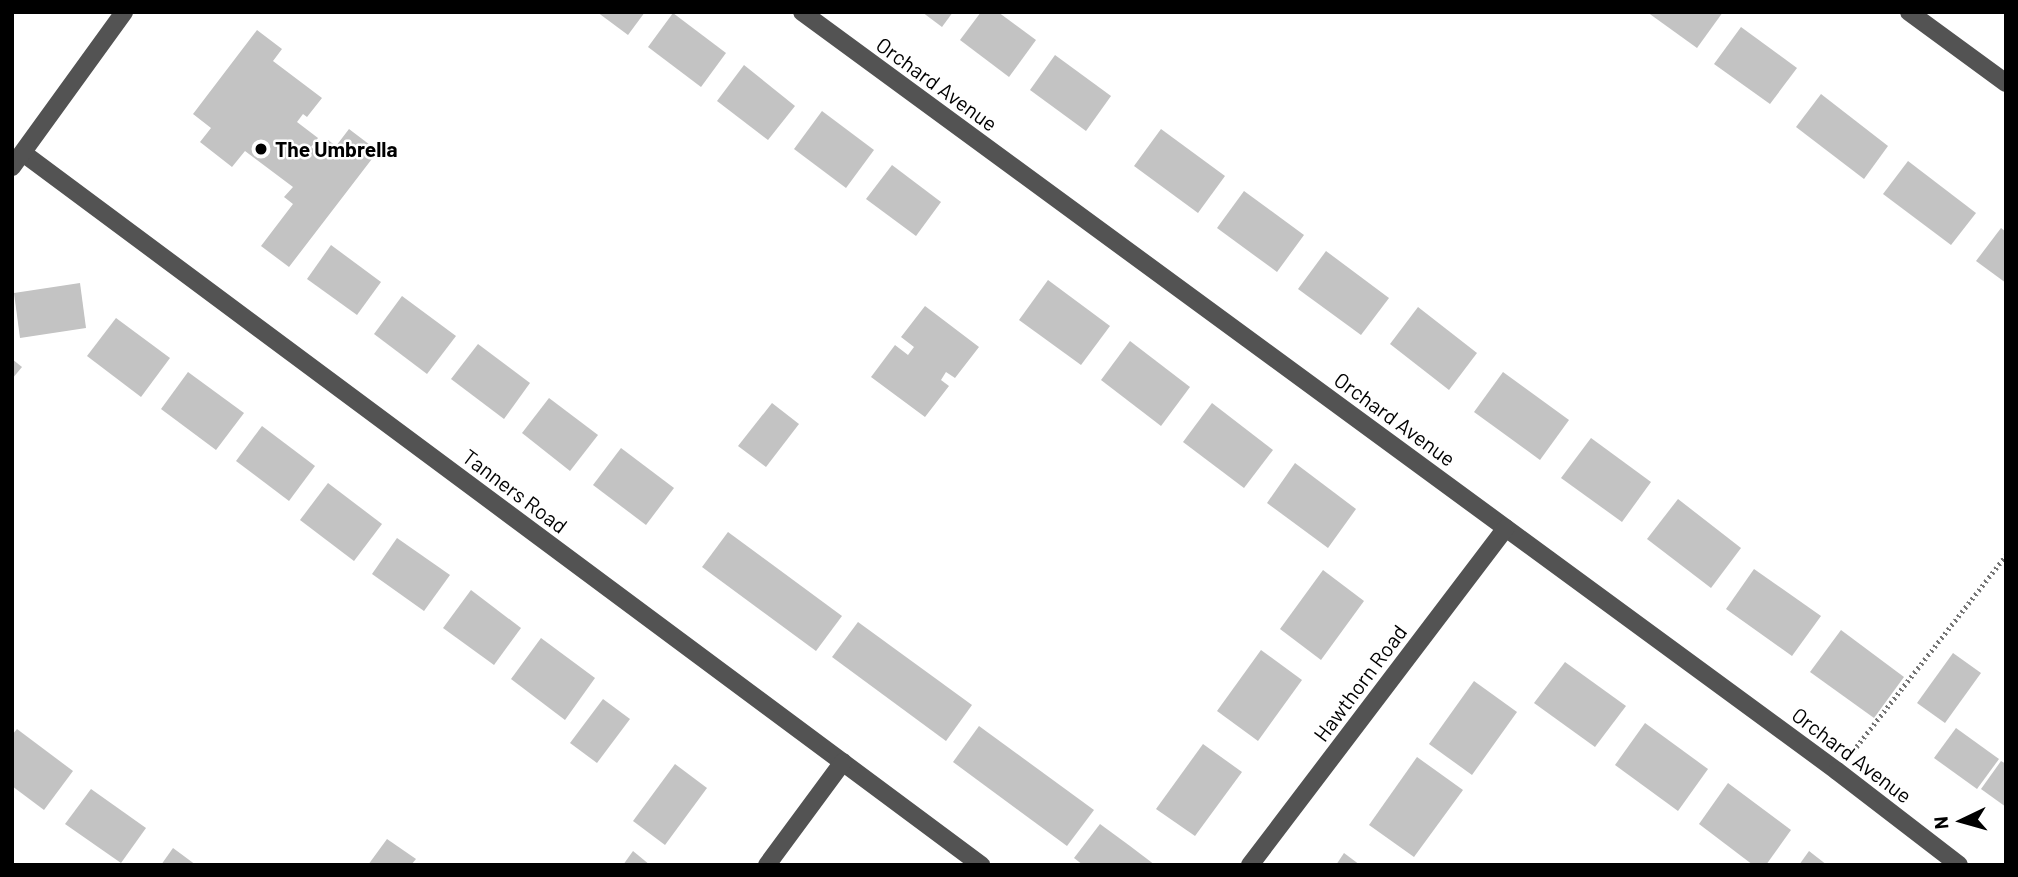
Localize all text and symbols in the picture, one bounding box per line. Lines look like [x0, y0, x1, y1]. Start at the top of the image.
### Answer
street label: Orchard Avenue [872, 32, 1002, 136]
place label: The Umbrella [275, 136, 398, 162]
marker: The Umbrella [253, 141, 269, 157]
street label: Orchard Avenue [1330, 367, 1460, 471]
street label: Tanners Road [458, 444, 572, 538]
street label: Hawthorn Road [1308, 620, 1412, 746]
street label: Orchard Avenue [1787, 702, 1917, 808]
north arrow [1927, 786, 1997, 856]
text: N [1929, 816, 1953, 830]

